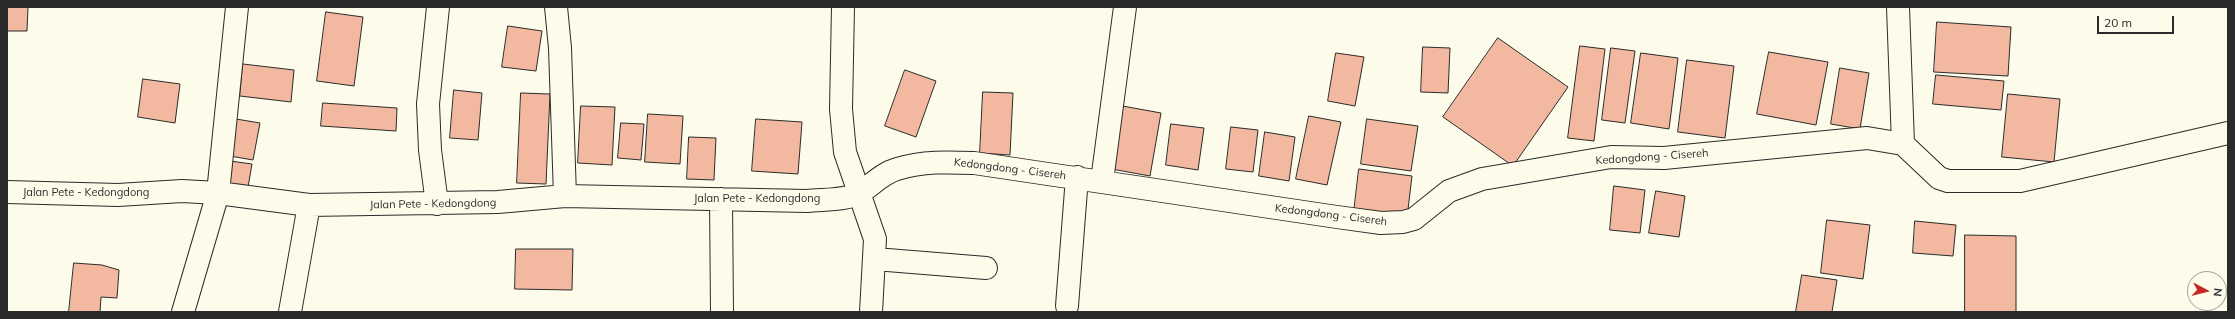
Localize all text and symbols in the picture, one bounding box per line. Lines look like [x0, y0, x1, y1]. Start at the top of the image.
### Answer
scale bar [2099, 8, 2176, 34]
text: 20 m [2104, 15, 2132, 30]
street label: Kedongdong - Cisereh [1595, 146, 1709, 168]
street label: Kedongdong - Cisereh [953, 156, 1067, 182]
street label: Jalan Pete - Kedongdong [23, 186, 149, 200]
street label: Jalan Pete - Kedongdong [694, 192, 820, 206]
street label: Jalan Pete - Kedongdong [370, 196, 496, 212]
street label: Kedongdong - Cisereh [1274, 202, 1388, 228]
north arrow [2187, 271, 2227, 311]
text: N [2210, 287, 2225, 297]

